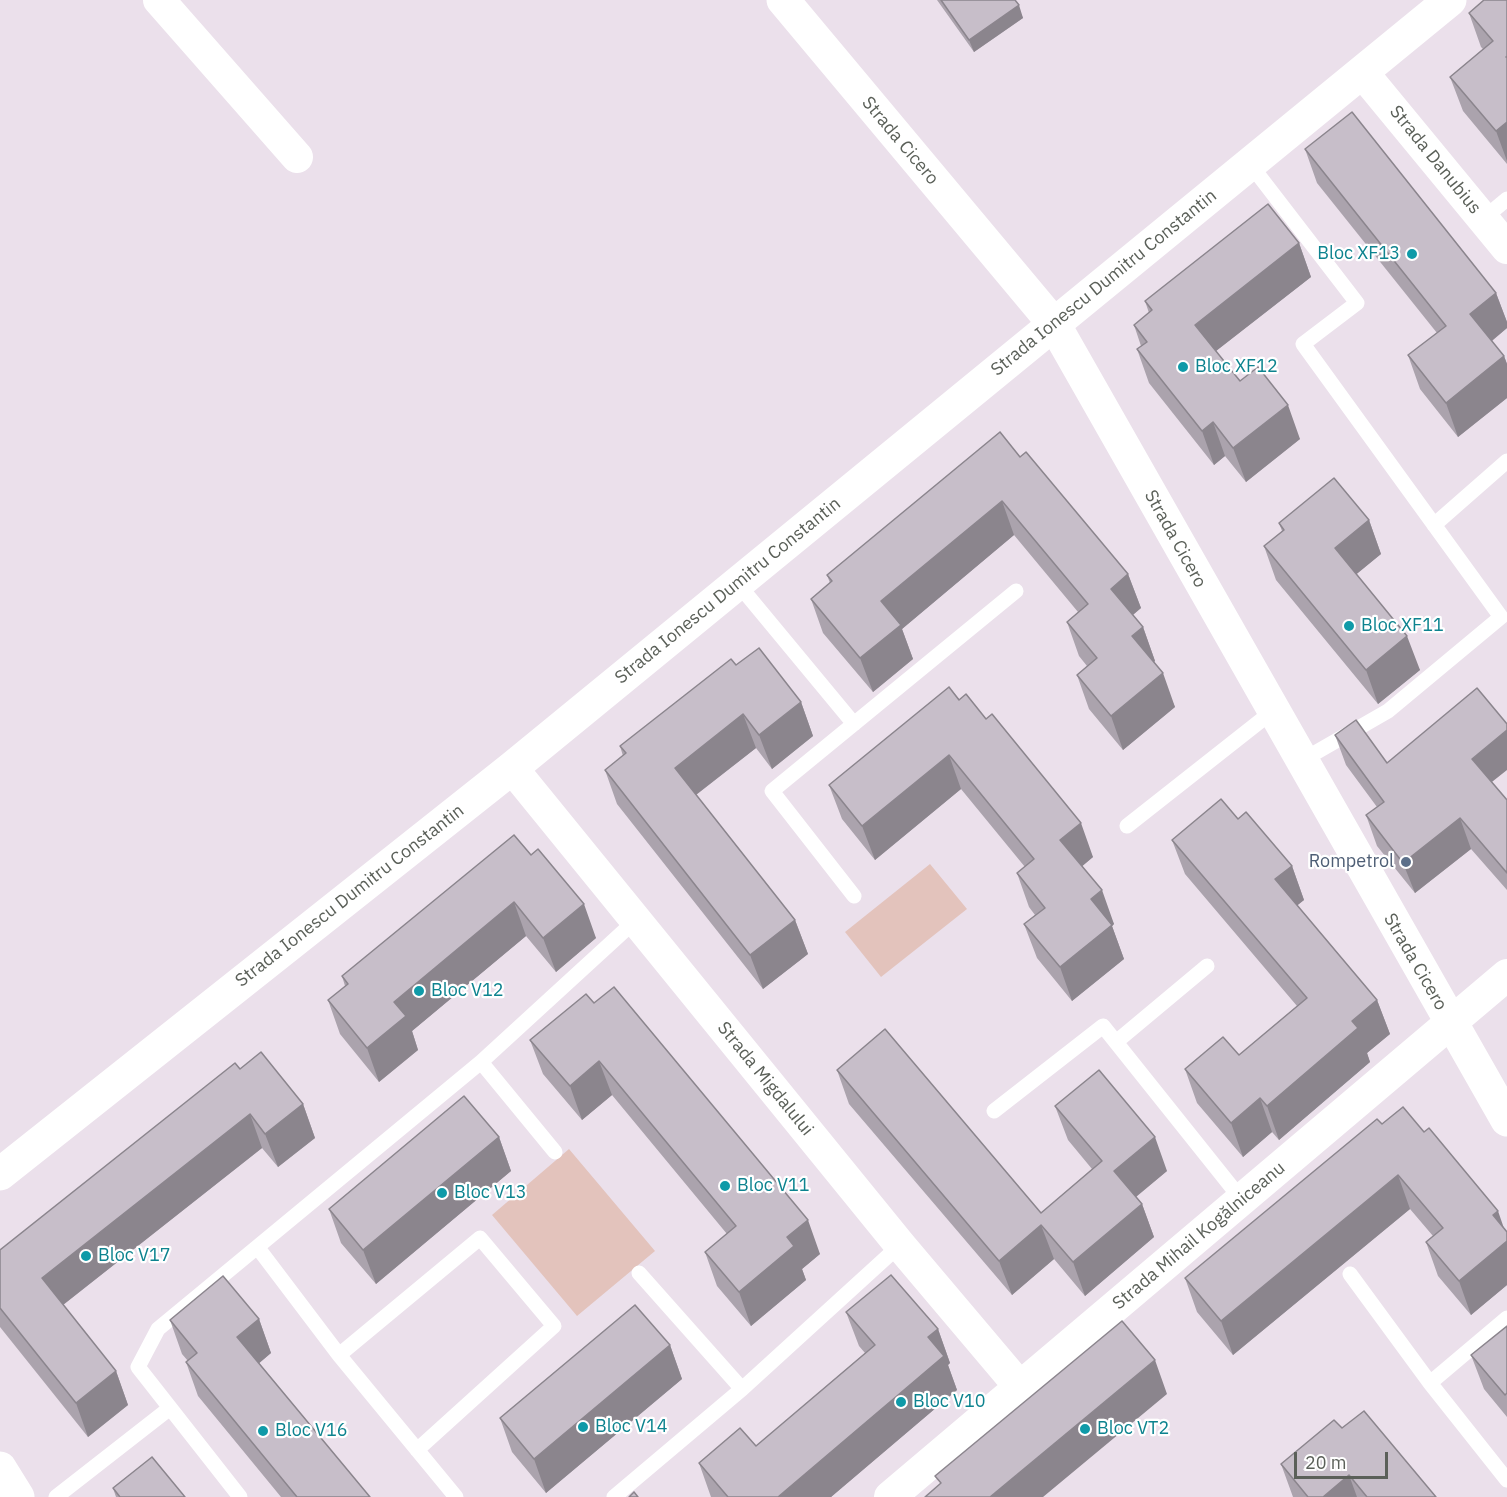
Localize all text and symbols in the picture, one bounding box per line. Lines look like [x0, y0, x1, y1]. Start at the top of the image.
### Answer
street label: Strada Cicero [857, 93, 943, 189]
street label: Strada Danubius [1385, 101, 1485, 219]
street label: Strada Ionescu Dumitru Constantin [987, 185, 1221, 381]
place label: Bloc XF13 [1317, 243, 1400, 265]
marker: Bloc XF13 [1405, 247, 1419, 261]
place label: Bloc XF12 [1195, 356, 1278, 378]
marker: Bloc XF12 [1176, 360, 1190, 374]
street label: Strada Cicero [1139, 486, 1211, 592]
street label: Strada Ionescu Dumitru Constantin [611, 493, 845, 689]
place label: Bloc XF11 [1361, 615, 1444, 637]
marker: Bloc XF11 [1342, 619, 1356, 633]
street label: Strada Ionescu Dumitru Constantin [231, 800, 469, 992]
place label: Rompetrol [1309, 851, 1394, 873]
marker: Rompetrol [1399, 855, 1413, 869]
street label: Strada Cicero [1379, 910, 1451, 1014]
place label: Bloc V12 [431, 980, 504, 1002]
marker: Bloc V12 [412, 984, 426, 998]
street label: Strada Migdalului [712, 1018, 818, 1140]
street label: Strada Mihail Kogălniceanu [1108, 1158, 1290, 1314]
place label: Bloc V11 [737, 1175, 810, 1197]
marker: Bloc V11 [718, 1179, 732, 1193]
place label: Bloc V13 [454, 1182, 527, 1204]
marker: Bloc V13 [435, 1186, 449, 1200]
place label: Bloc V17 [98, 1245, 171, 1267]
marker: Bloc V17 [79, 1249, 93, 1263]
place label: Bloc V10 [913, 1391, 986, 1413]
marker: Bloc V10 [894, 1395, 908, 1409]
place label: Bloc V14 [595, 1416, 668, 1438]
place label: Bloc VT2 [1097, 1418, 1169, 1440]
place label: Bloc V16 [275, 1420, 348, 1442]
marker: Bloc V14 [576, 1420, 590, 1434]
marker: Bloc VT2 [1078, 1422, 1092, 1436]
marker: Bloc V16 [256, 1424, 270, 1438]
scale bar [1297, 1440, 1392, 1478]
text: 20 m [1305, 1451, 1347, 1474]

